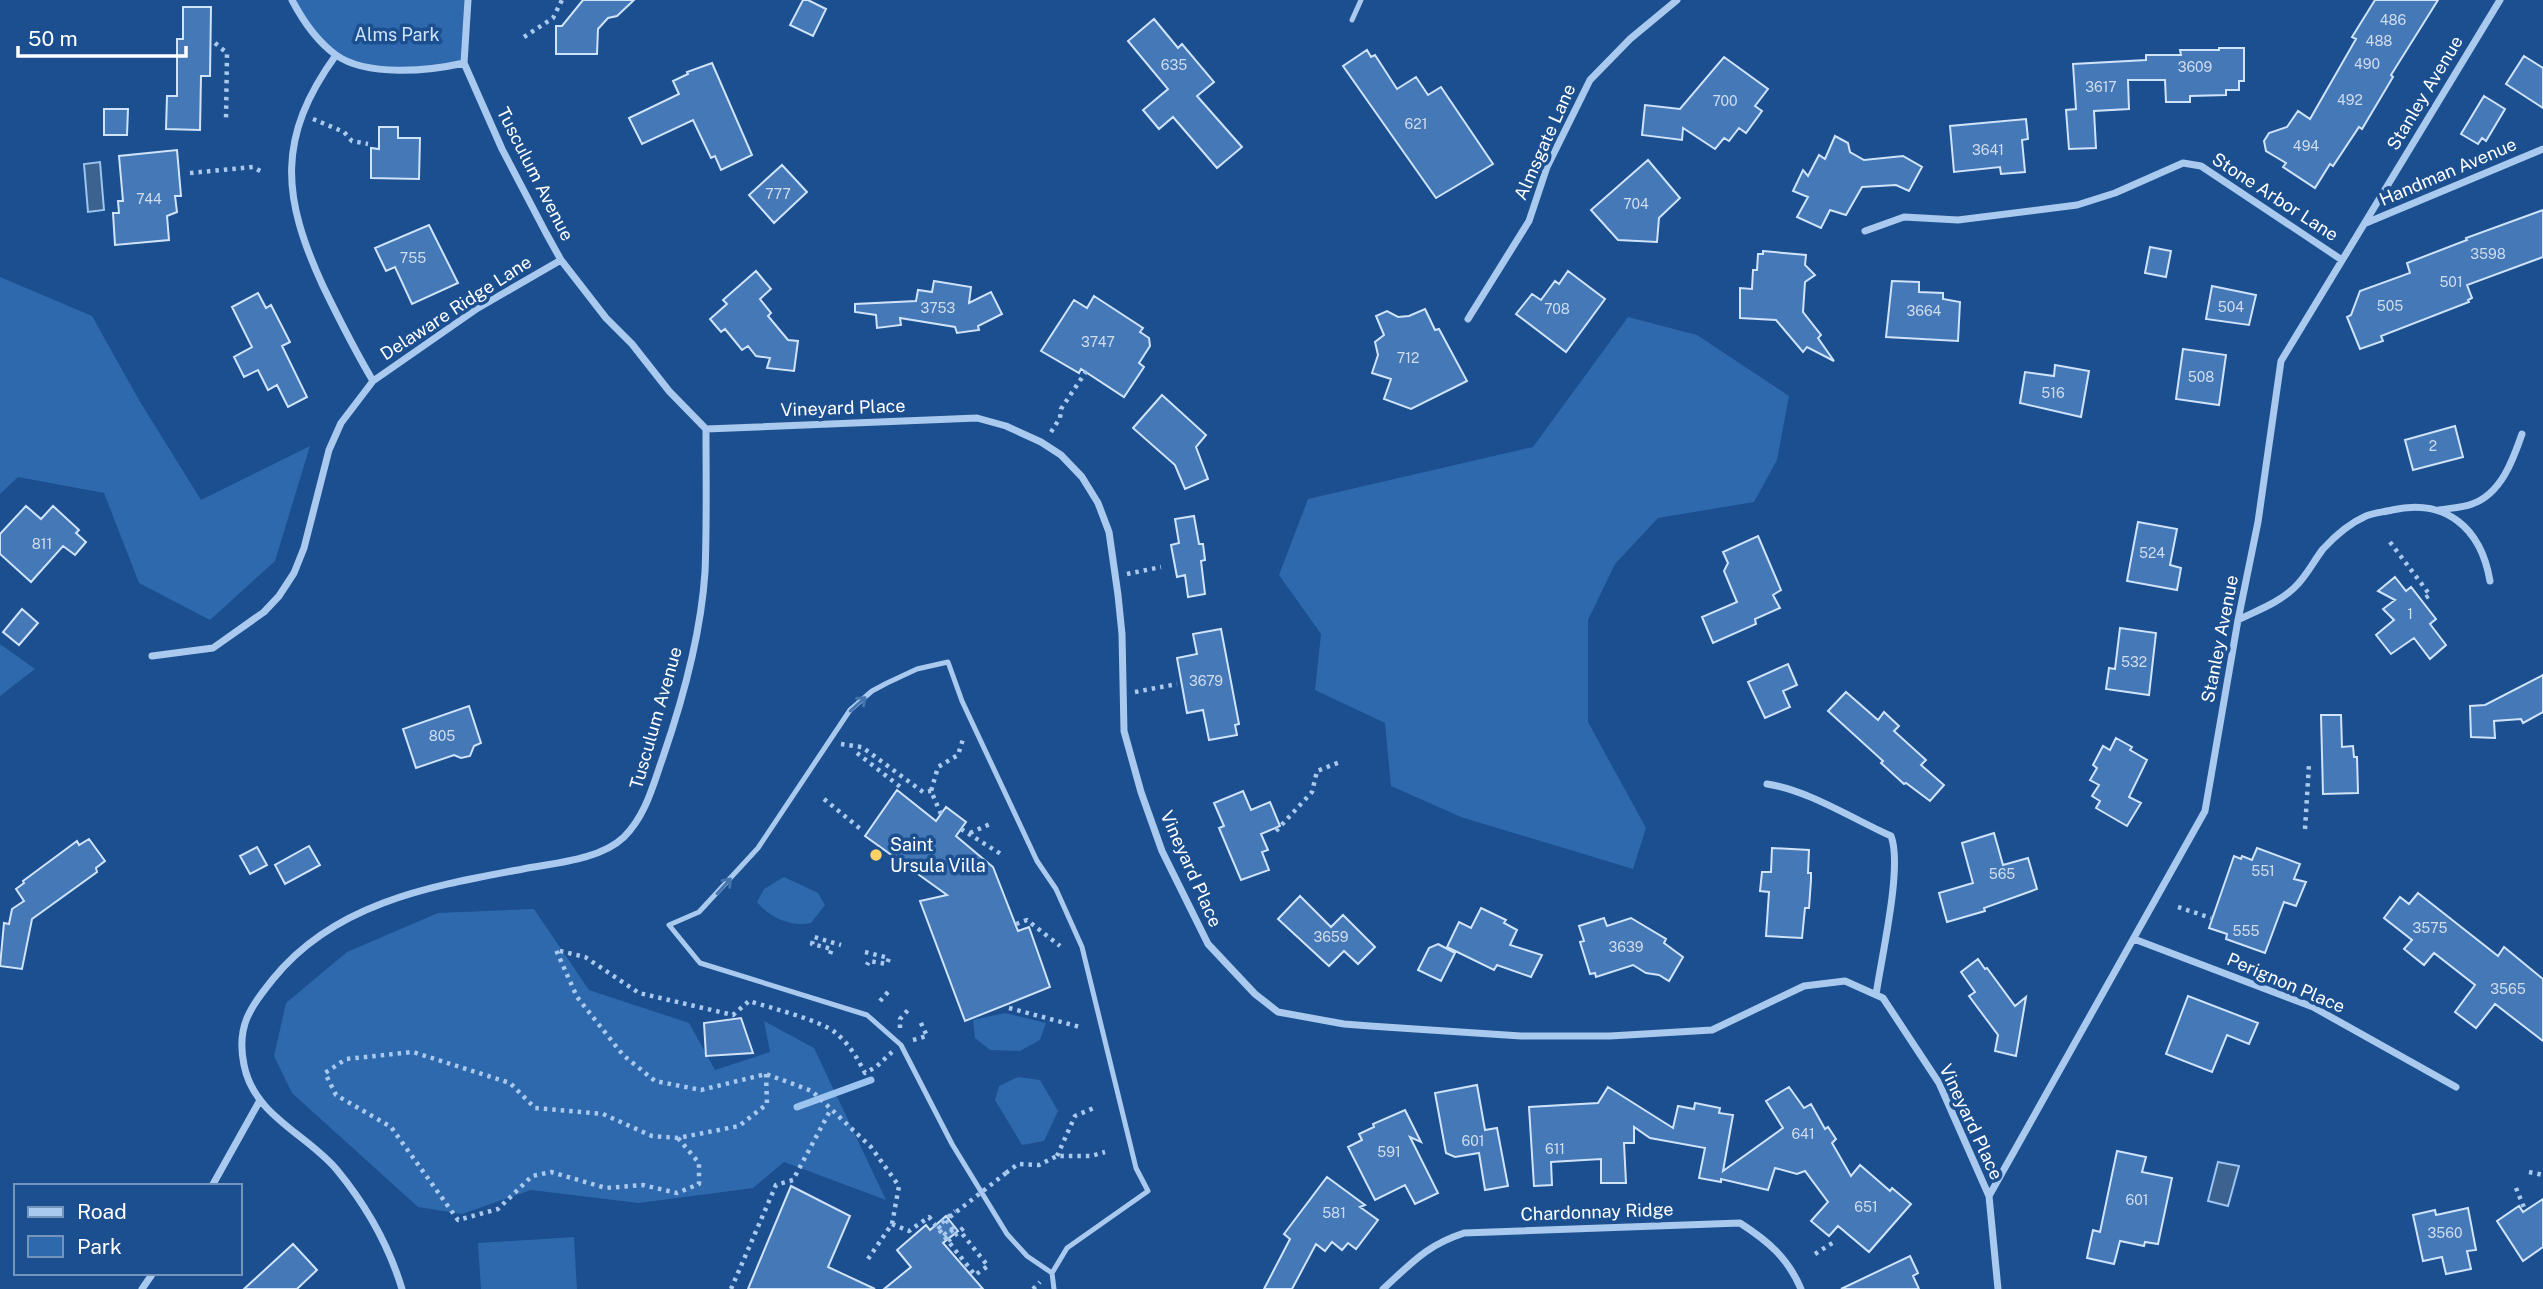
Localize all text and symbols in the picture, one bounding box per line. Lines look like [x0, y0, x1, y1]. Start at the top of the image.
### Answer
house number: 486 [2380, 12, 2407, 28]
scale bar [18, 14, 186, 58]
park label: Alms Park [354, 24, 440, 45]
text: 50 m [28, 26, 78, 51]
street label: Stanley Avenue [2382, 32, 2467, 154]
house number: 488 [2366, 33, 2392, 49]
house number: 490 [2354, 56, 2380, 72]
house number: 635 [1161, 57, 1187, 73]
house number: 3609 [2178, 59, 2213, 75]
house number: 3617 [2085, 79, 2117, 95]
street label: Almsgate Lane [1510, 80, 1580, 203]
house number: 492 [2337, 92, 2363, 108]
house number: 700 [1712, 93, 1738, 109]
street label: Tusculum Avenue [493, 103, 578, 244]
house number: 621 [1405, 116, 1427, 132]
street label: Handman Avenue [2376, 133, 2520, 210]
house number: 494 [2293, 138, 2319, 154]
house number: 3641 [1972, 142, 2004, 158]
street label: Stone Arbor Lane [2208, 148, 2342, 245]
house number: 777 [765, 186, 791, 202]
house number: 744 [136, 191, 162, 207]
house number: 704 [1623, 196, 1649, 212]
house number: 3598 [2470, 246, 2506, 262]
house number: 755 [400, 250, 426, 266]
street label: Delaware Ridge Lane [376, 251, 535, 364]
house number: 501 [2439, 274, 2463, 290]
house number: 505 [2377, 298, 2403, 314]
house number: 504 [2218, 299, 2244, 315]
house number: 3753 [921, 300, 956, 316]
house number: 708 [1544, 301, 1570, 317]
house number: 3664 [1907, 303, 1942, 319]
house number: 3747 [1081, 334, 1115, 350]
house number: 712 [1397, 350, 1419, 366]
house number: 508 [2188, 369, 2214, 385]
house number: 516 [2041, 385, 2065, 401]
street label: Vineyard Place [780, 395, 906, 420]
house number: 2 [2429, 438, 2437, 454]
house number: 811 [32, 536, 52, 552]
house number: 524 [2139, 545, 2165, 561]
street label: Stanley Avenue [2197, 573, 2242, 705]
house number: 1 [2407, 606, 2413, 622]
street label: Tusculum Avenue [625, 644, 686, 791]
house number: 532 [2121, 654, 2147, 670]
house number: 3679 [1189, 673, 1223, 689]
one-way arrow [849, 695, 866, 712]
house number: 805 [429, 728, 455, 744]
street label: Vineyard Place [1156, 807, 1227, 930]
place label: Saint Ursula Villa [890, 834, 986, 876]
marker: Saint Ursula Villa [868, 847, 884, 863]
house number: 551 [2251, 863, 2275, 879]
house number: 565 [1989, 866, 2015, 882]
one-way arrow [715, 878, 732, 895]
house number: 3575 [2412, 920, 2448, 936]
house number: 555 [2233, 923, 2259, 939]
house number: 3659 [1313, 929, 1349, 945]
house number: 3639 [1609, 939, 1644, 955]
street label: Perignon Place [2224, 948, 2348, 1017]
house number: 3565 [2490, 981, 2526, 997]
street label: Vineyard Place [1935, 1061, 2007, 1183]
house number: 641 [1791, 1126, 1815, 1142]
house number: 601 [1462, 1133, 1484, 1149]
house number: 611 [1545, 1141, 1565, 1157]
house number: 591 [1377, 1144, 1401, 1160]
legend [14, 1184, 242, 1275]
house number: 601 [2126, 1192, 2148, 1208]
street label: Chardonnay Ridge [1520, 1198, 1674, 1225]
text: Road [77, 1199, 127, 1224]
house number: 651 [1854, 1199, 1878, 1215]
house number: 581 [1322, 1205, 1346, 1221]
house number: 3560 [2428, 1225, 2462, 1241]
text: Park [77, 1234, 122, 1259]

